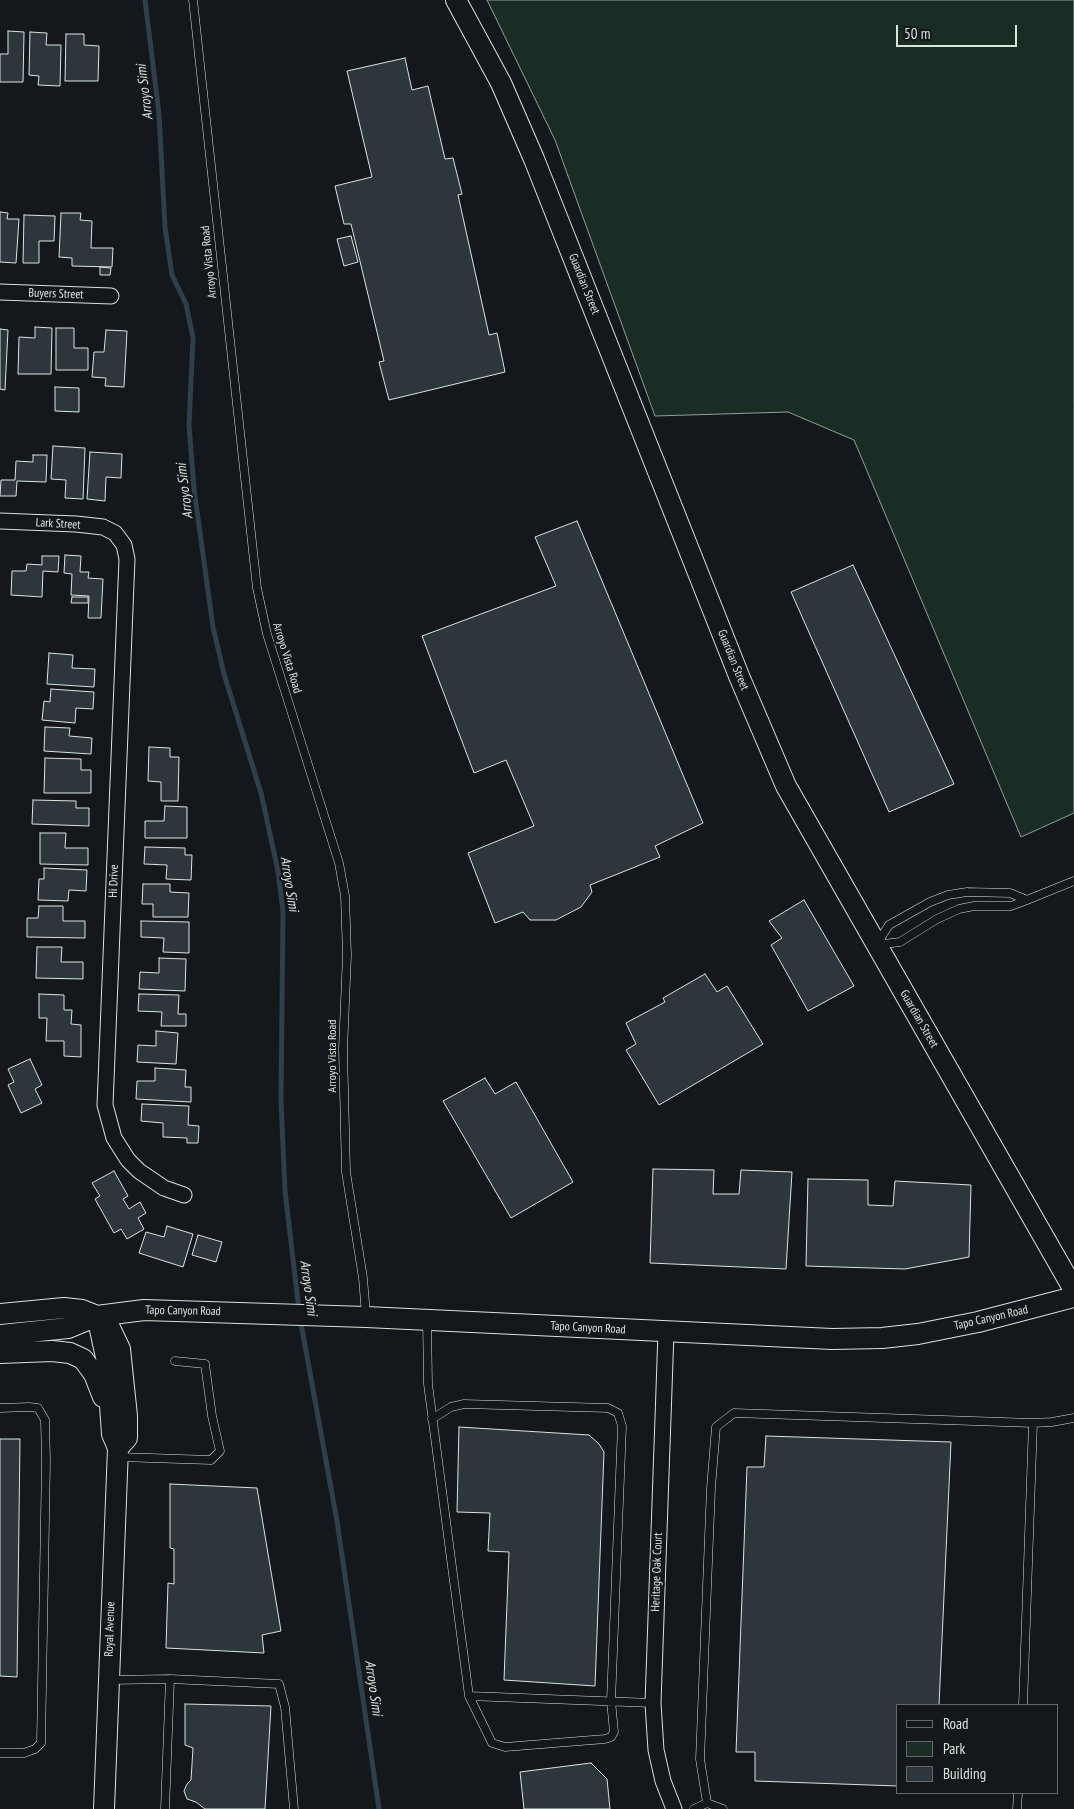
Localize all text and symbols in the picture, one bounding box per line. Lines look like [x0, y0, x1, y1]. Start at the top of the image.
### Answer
scale bar [899, 15, 1020, 47]
text: 50 m [904, 24, 930, 43]
water label: Arroyo Simi [133, 63, 157, 121]
street label: Arroyo Vista Road [198, 225, 220, 299]
street label: Guardian Street [565, 251, 603, 317]
street label: Buyers Street [28, 286, 84, 302]
water label: Arroyo Simi [173, 462, 197, 520]
street label: Lark Street [35, 516, 81, 532]
street label: Arroyo Vista Road [269, 621, 305, 695]
street label: Guardian Street [714, 627, 752, 693]
water label: Arroyo Simi [276, 855, 302, 913]
street label: Hi Drive [106, 864, 122, 898]
street label: Guardian Street [897, 987, 941, 1051]
street label: Arroyo Vista Road [326, 1020, 340, 1092]
water label: Arroyo Simi [296, 1259, 320, 1317]
street label: Tapo Canyon Road [953, 1302, 1029, 1334]
street label: Tapo Canyon Road [145, 1303, 221, 1319]
street label: Tapo Canyon Road [550, 1319, 626, 1337]
street label: Heritage Oak Court [648, 1532, 666, 1612]
street label: Royal Avenue [102, 1601, 118, 1657]
water label: Arroyo Simi [361, 1659, 385, 1717]
legend [896, 1704, 1059, 1794]
text: Road [943, 1714, 969, 1733]
text: Park [943, 1739, 965, 1758]
text: Building [943, 1764, 986, 1783]

